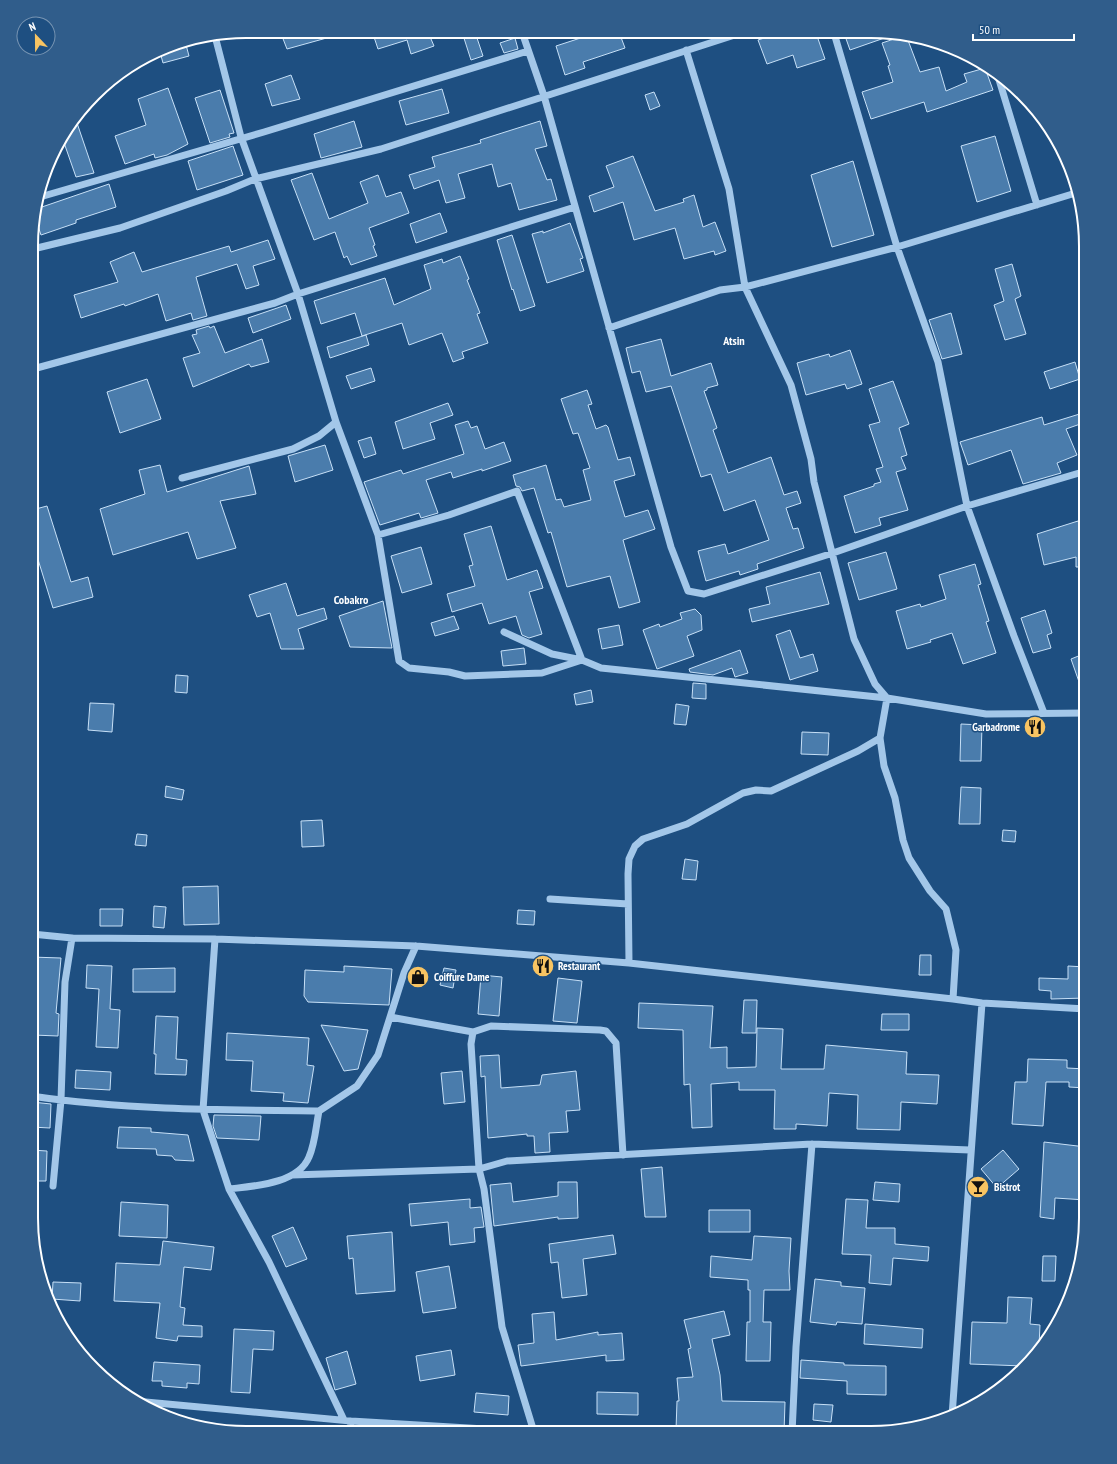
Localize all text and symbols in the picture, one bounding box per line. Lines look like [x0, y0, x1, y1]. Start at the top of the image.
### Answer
north arrow [16, 16, 56, 56]
scale bar [973, 16, 1074, 42]
text: N [27, 19, 38, 34]
text: 50 m [979, 22, 1000, 37]
district label: Atsin [722, 333, 745, 348]
district label: Cobakro [334, 592, 369, 607]
restaurant icon: Garbadrome [1022, 714, 1048, 740]
place label: Garbadrome [972, 720, 1020, 734]
restaurant icon: Restaurant [530, 953, 556, 979]
place label: Restaurant [558, 959, 601, 973]
shop icon: Coiffure Dame [405, 964, 431, 990]
place label: Coiffure Dame [434, 970, 490, 984]
bar icon: Bistrot [965, 1174, 991, 1200]
place label: Bistrot [994, 1180, 1021, 1194]

